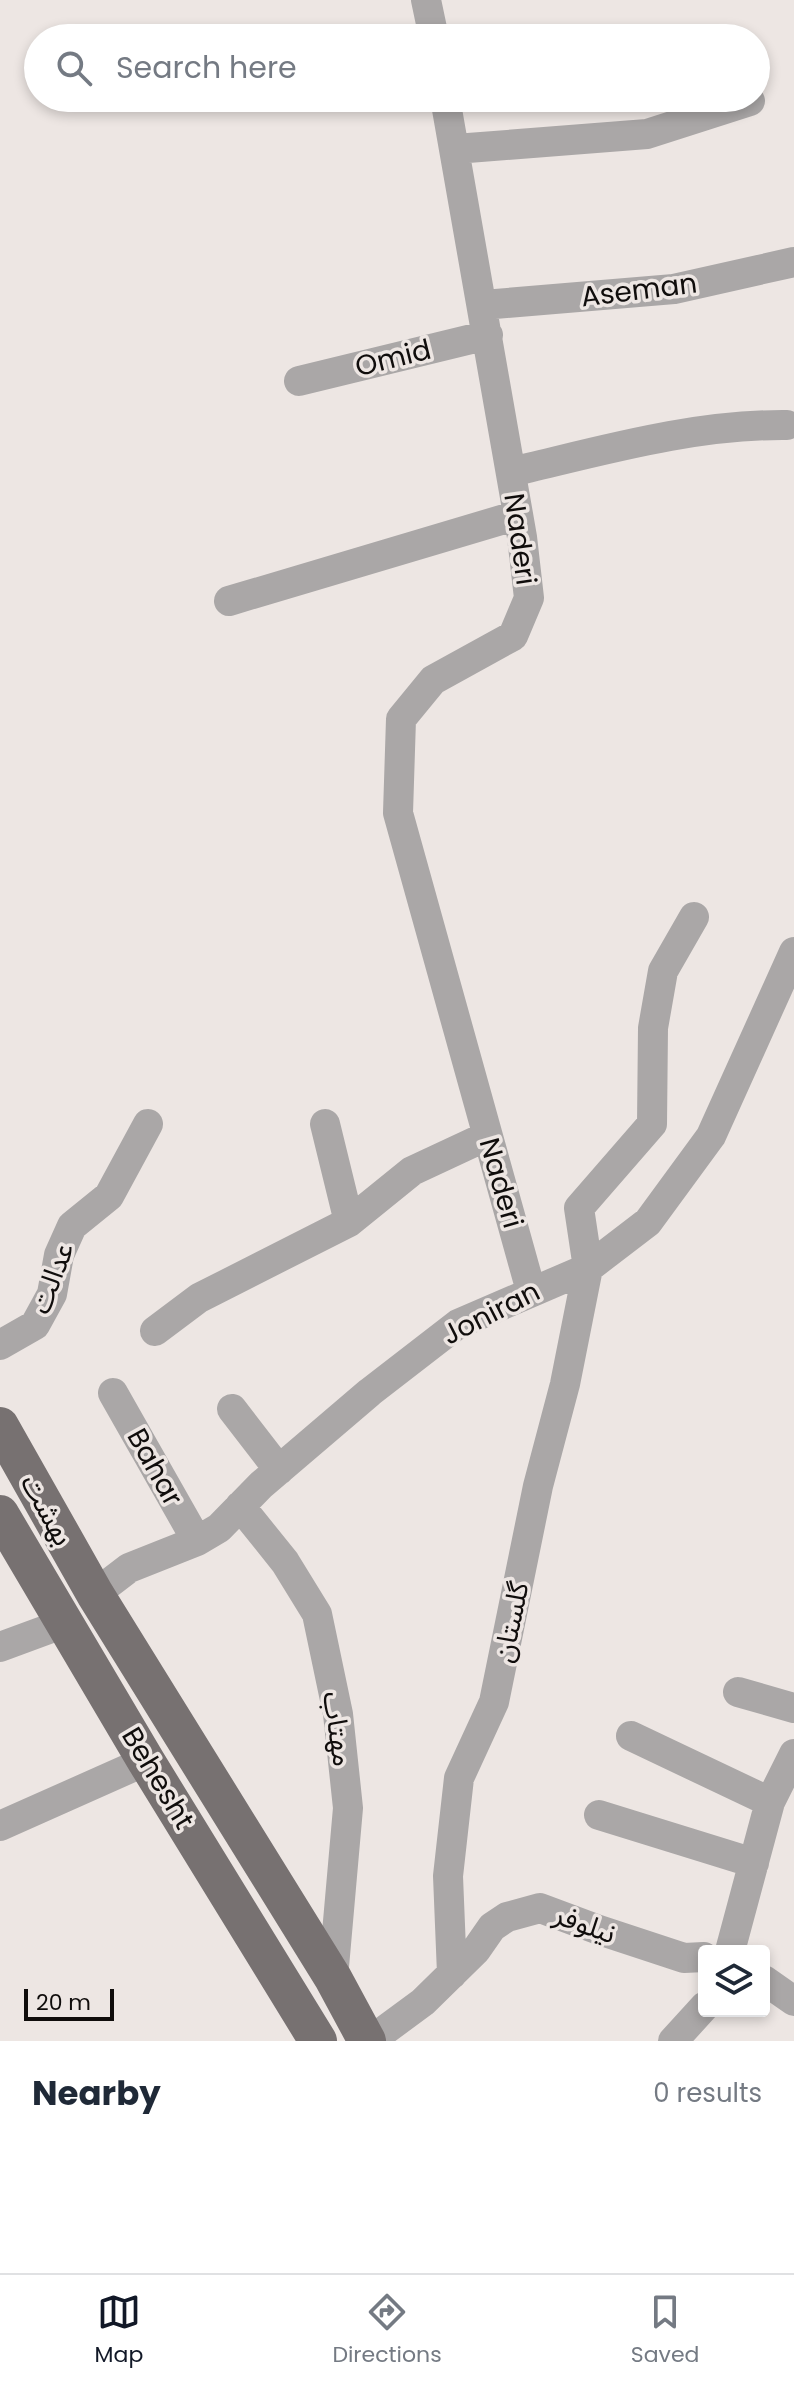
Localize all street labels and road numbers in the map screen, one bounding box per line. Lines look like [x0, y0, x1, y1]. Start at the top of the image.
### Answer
street label: Aseman [579, 264, 699, 316]
street label: Omid [351, 330, 435, 386]
street label: Naderi [494, 491, 546, 587]
street label: Naderi [470, 1133, 532, 1233]
street label: عدالت [21, 1237, 83, 1319]
street label: Joniran [435, 1272, 547, 1354]
street label: Bahar [118, 1421, 192, 1513]
street label: بهشت [11, 1467, 83, 1553]
street label: گلستان [483, 1578, 539, 1666]
street label: مهتاب [313, 1689, 363, 1769]
street label: Behesht [112, 1720, 204, 1836]
street label: نیلوفر [548, 1895, 621, 1953]

